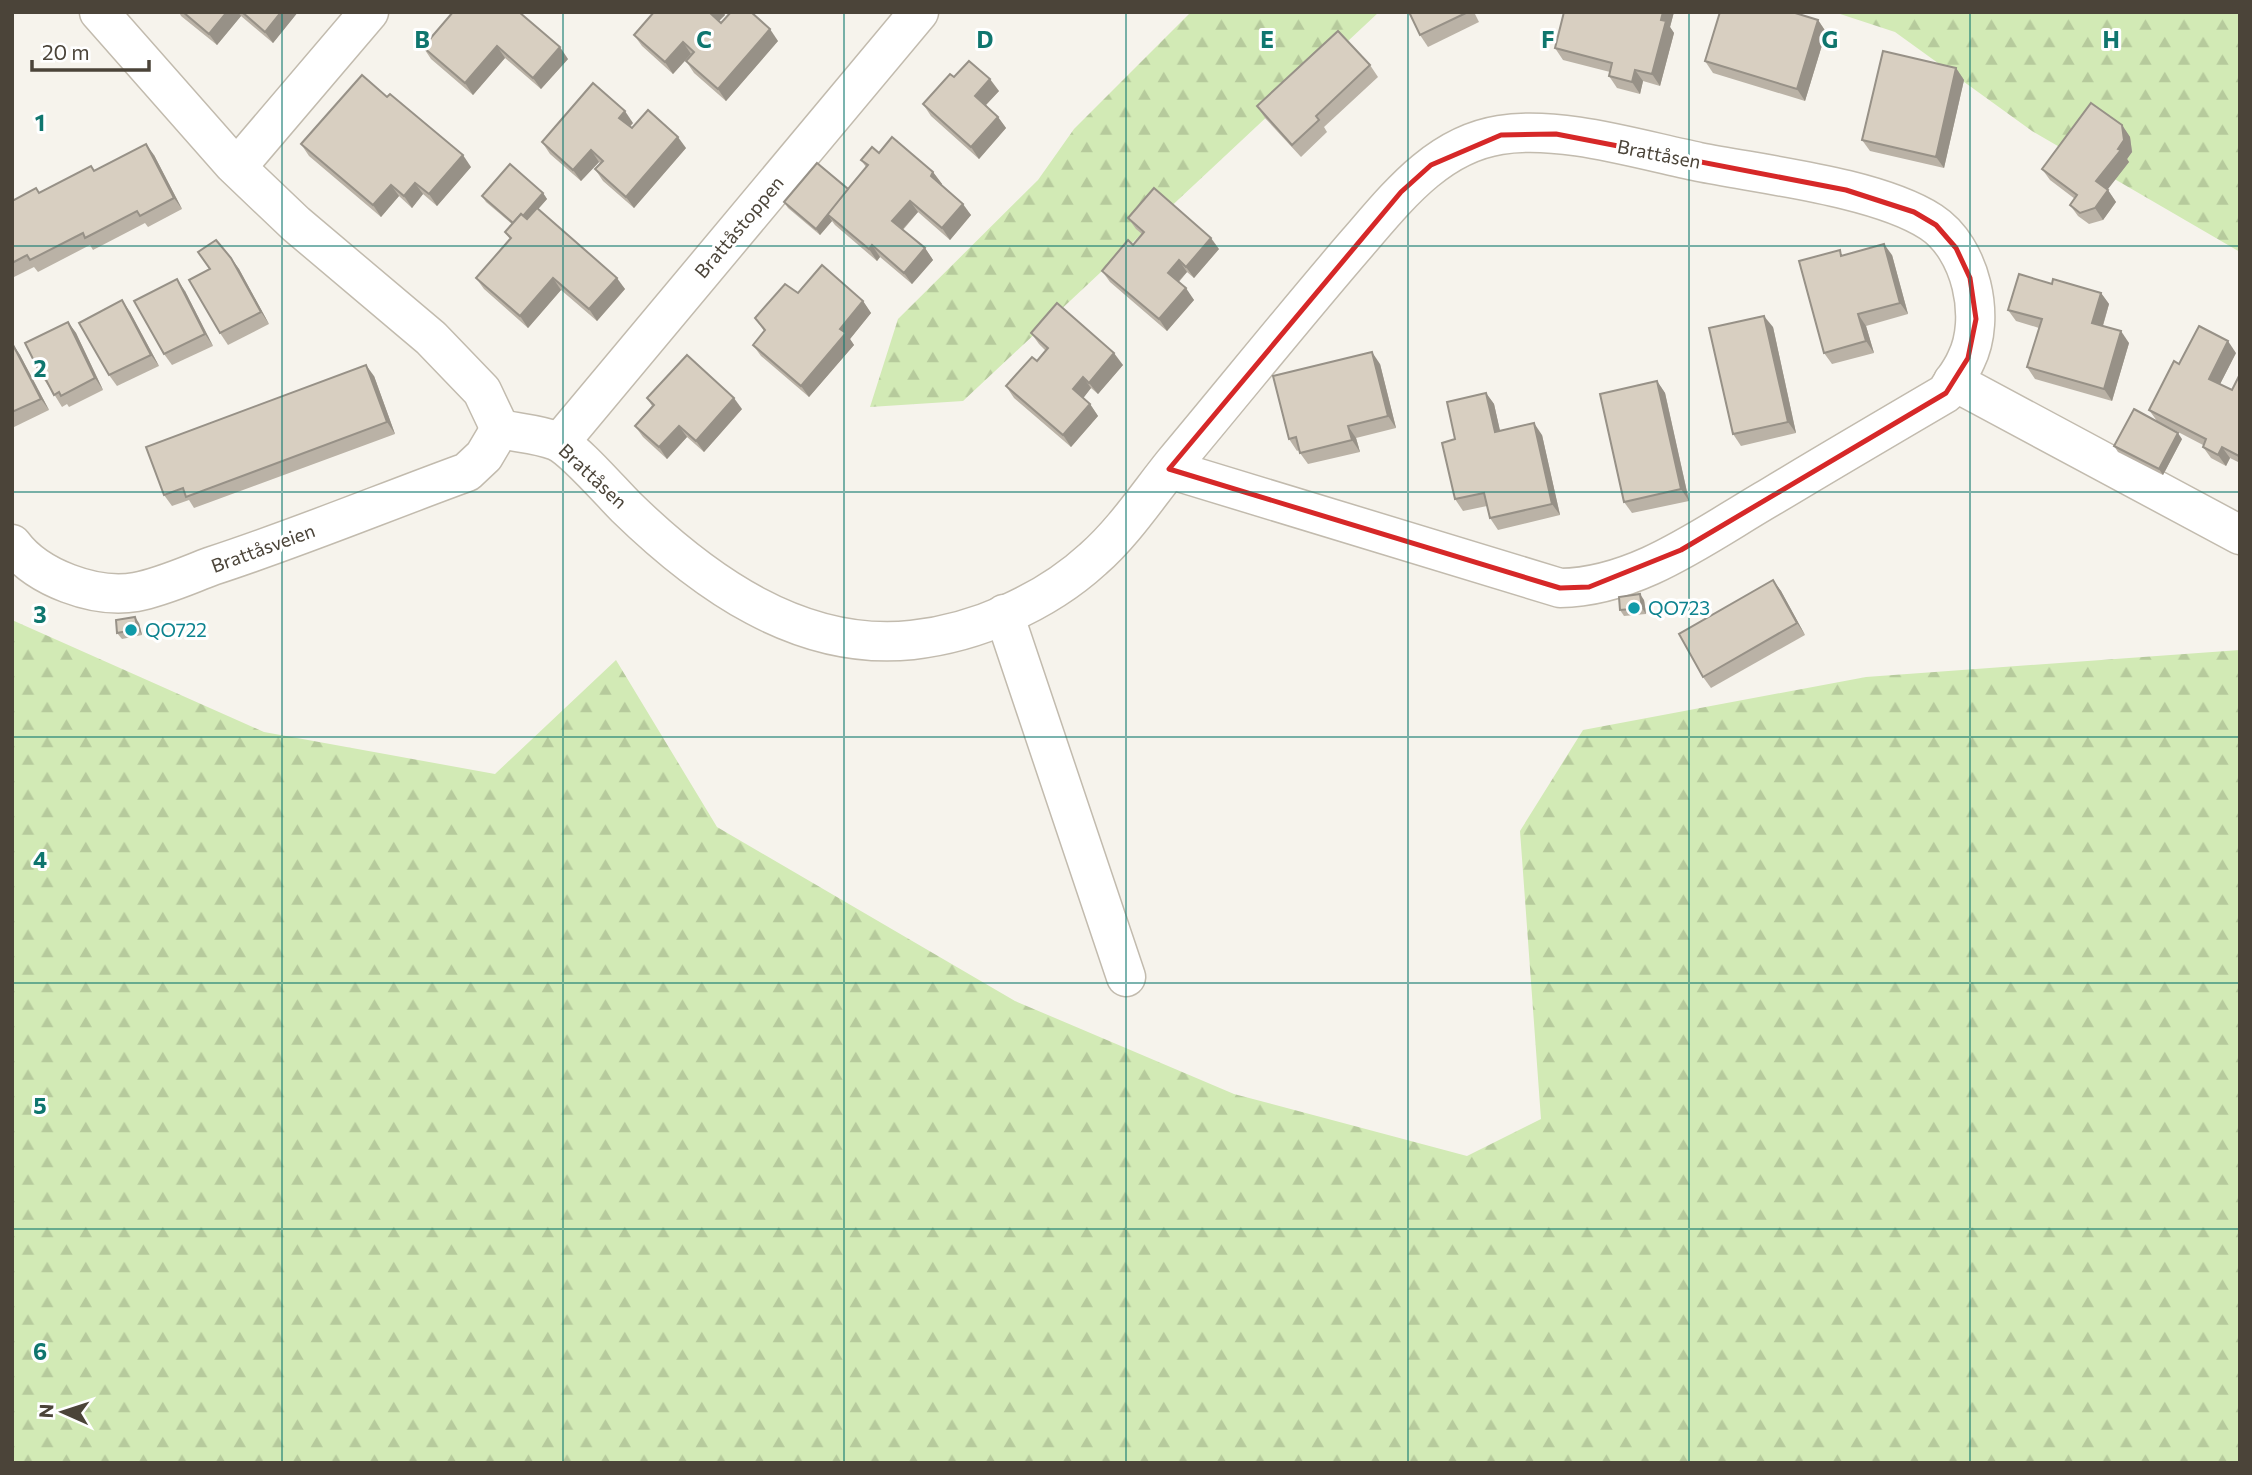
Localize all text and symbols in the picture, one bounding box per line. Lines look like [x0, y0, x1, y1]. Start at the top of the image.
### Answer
text: B [414, 25, 430, 53]
text: C [696, 25, 712, 53]
text: D [977, 25, 994, 53]
text: E [1260, 25, 1274, 53]
text: F [1541, 25, 1555, 53]
text: G [1822, 25, 1838, 53]
text: H [2102, 25, 2120, 53]
scale bar [32, 28, 149, 72]
text: 20 m [42, 39, 90, 64]
text: 1 [35, 108, 45, 136]
street label: Brattåsen [1615, 134, 1703, 173]
street label: Brattåstoppen [689, 171, 788, 282]
text: 2 [33, 354, 47, 382]
street label: Brattåsen [555, 438, 632, 513]
street label: Brattåsveien [208, 518, 318, 577]
place label: QO723 [1648, 596, 1710, 619]
text: 3 [33, 600, 47, 628]
marker: QO723 [1626, 600, 1642, 616]
place label: QO722 [145, 618, 207, 641]
marker: QO722 [123, 622, 139, 638]
text: 4 [33, 845, 47, 873]
text: 5 [33, 1091, 47, 1119]
text: 6 [33, 1337, 47, 1365]
north arrow [28, 1377, 98, 1447]
text: N [34, 1403, 57, 1419]

